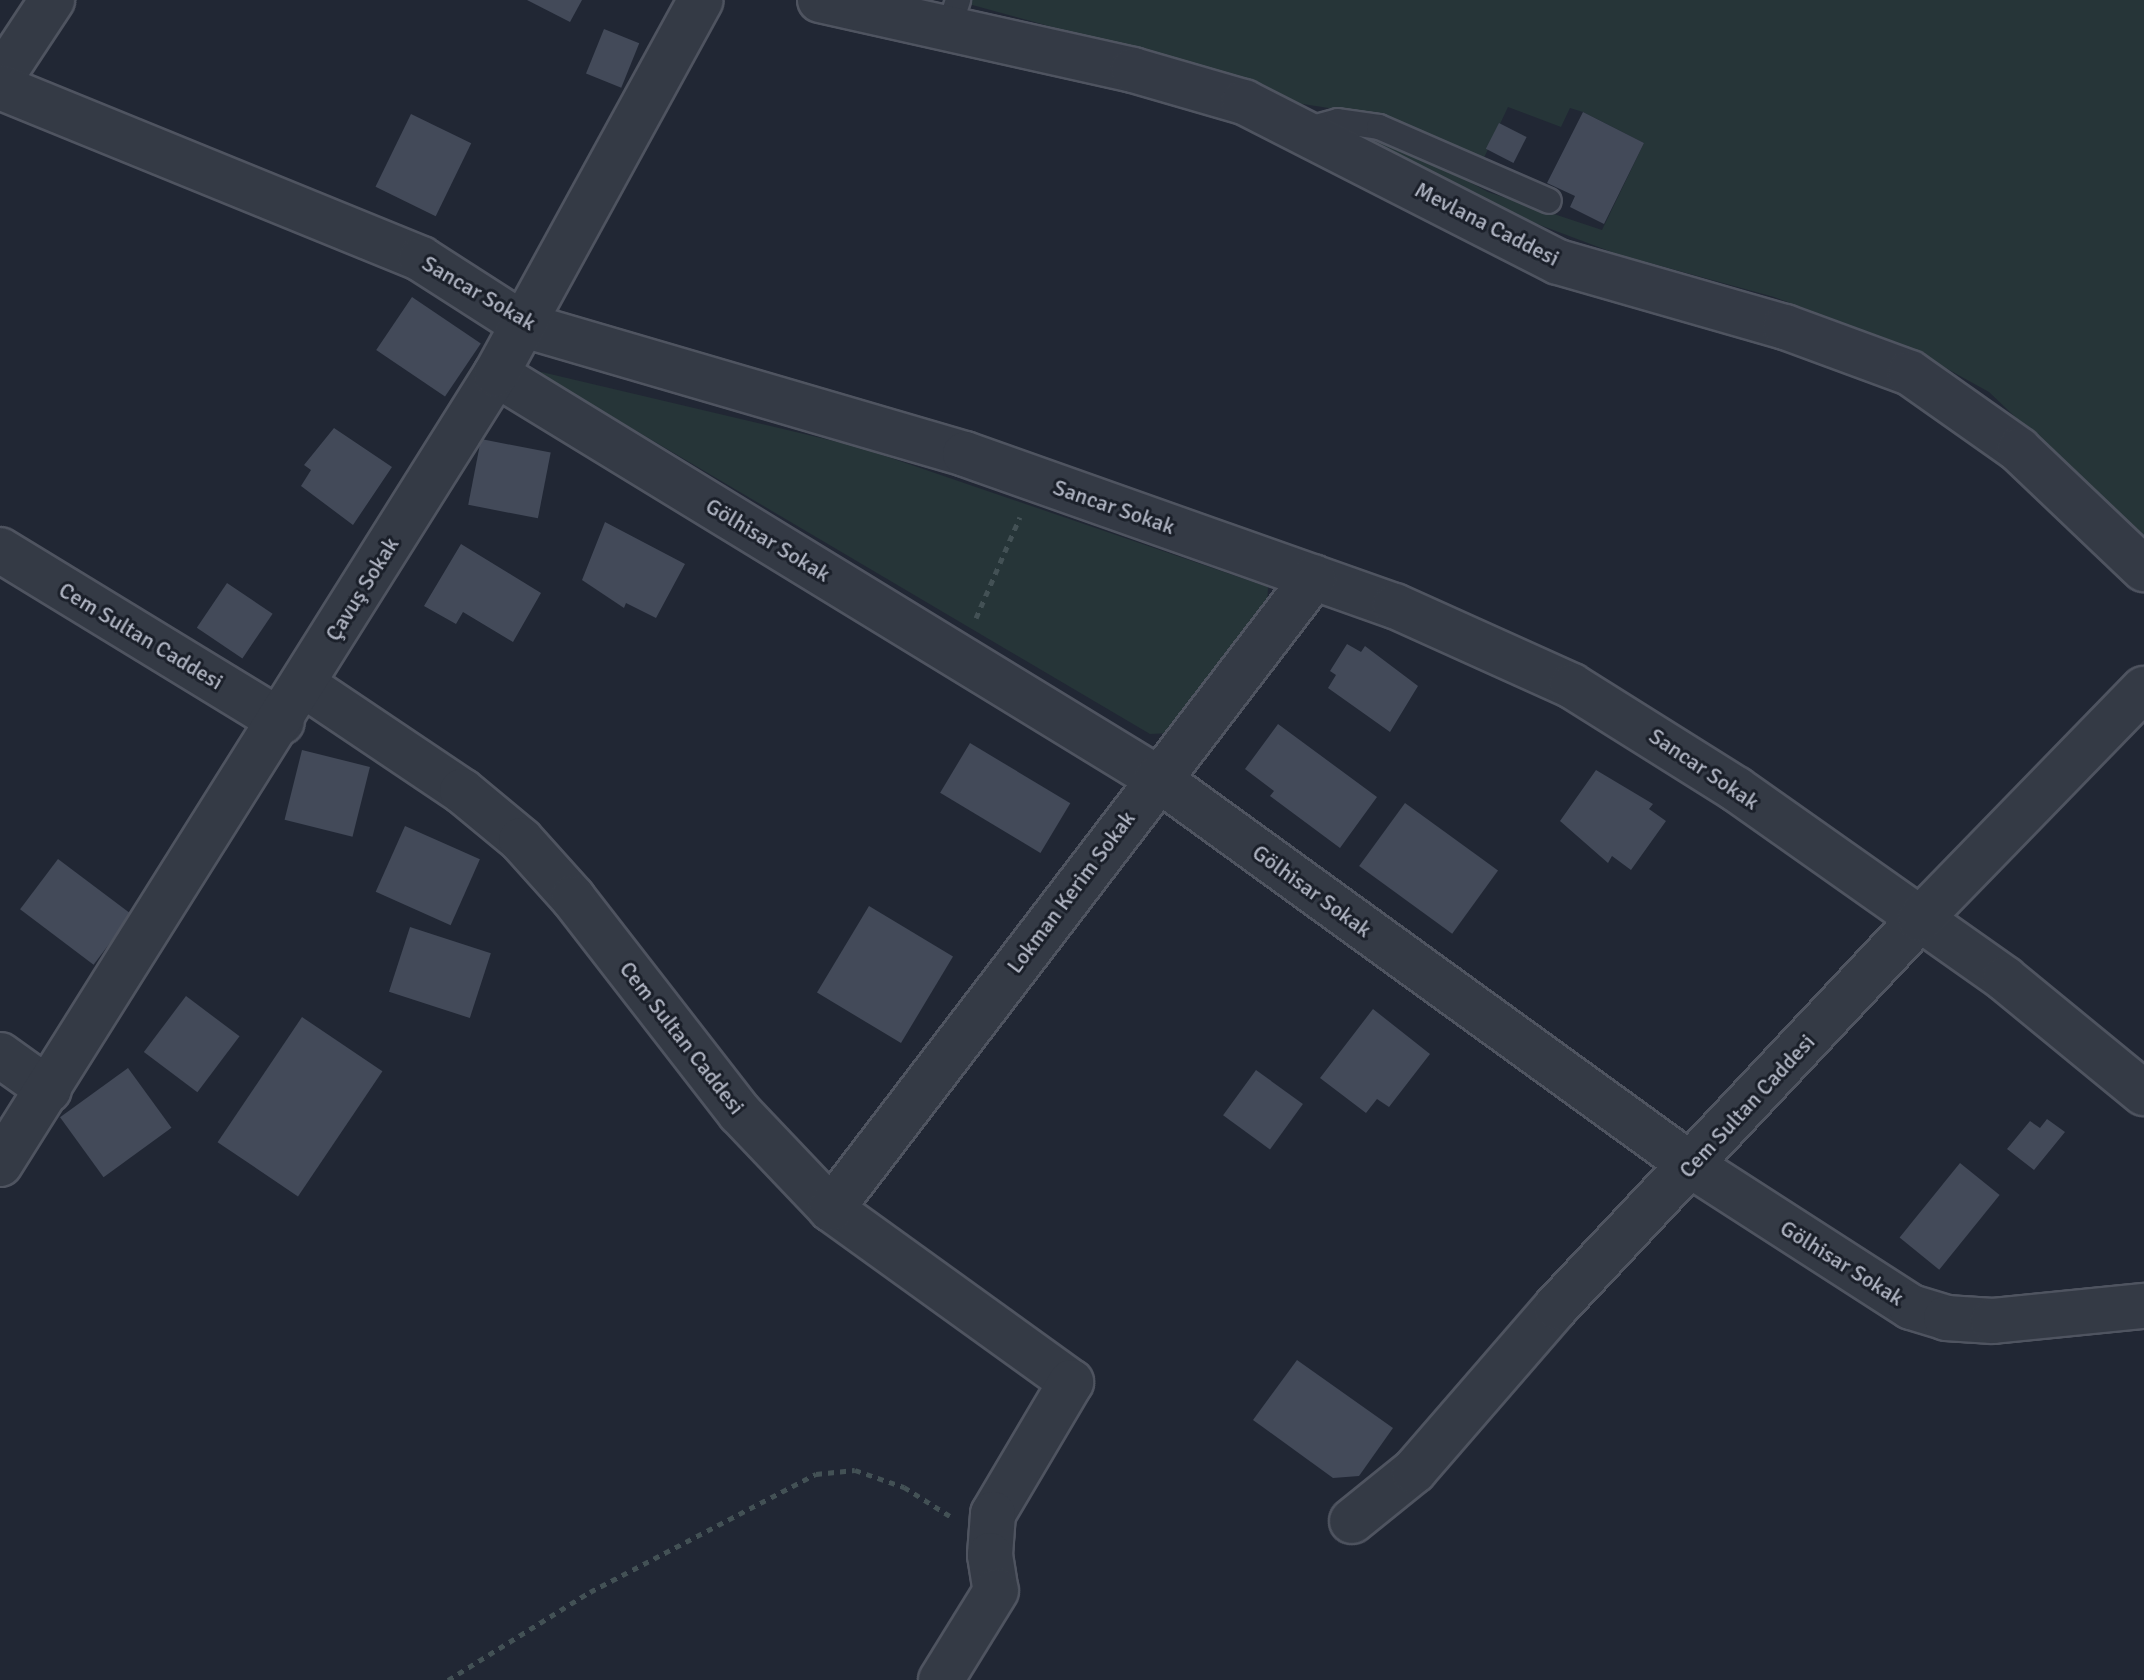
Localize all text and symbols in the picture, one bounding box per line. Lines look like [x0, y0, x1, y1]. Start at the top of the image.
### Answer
street label: Mevlana Caddesi [1410, 176, 1564, 272]
street label: Sancar Sokak [418, 250, 540, 336]
street label: Sancar Sokak [1050, 474, 1178, 540]
street label: Gölhisar Sokak [701, 492, 835, 588]
street label: Çavuş Sokak [320, 532, 404, 646]
street label: Cem Sultan Caddesi [54, 577, 228, 695]
street label: Sancar Sokak [1644, 723, 1764, 815]
street label: Lokman Kerim Sokak [1001, 806, 1141, 978]
street label: Gölhisar Sokak [1247, 839, 1377, 943]
street label: Cem Sultan Caddesi [614, 956, 750, 1120]
street label: Cem Sultan Caddesi [1674, 1029, 1820, 1183]
street label: Gölhisar Sokak [1775, 1215, 1909, 1311]

